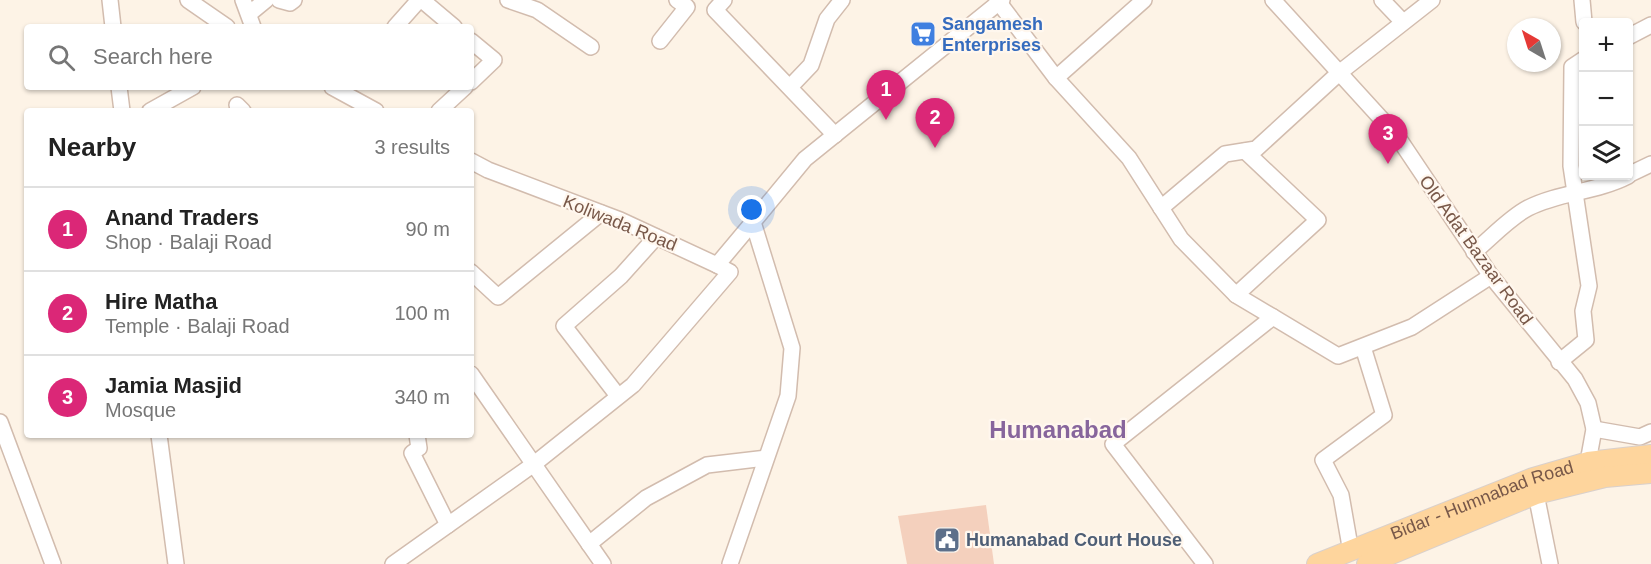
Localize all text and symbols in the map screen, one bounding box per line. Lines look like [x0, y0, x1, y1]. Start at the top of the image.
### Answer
place label: Sangamesh Enterprises [942, 14, 1043, 55]
north arrow [1507, 18, 1561, 72]
map controls [1579, 18, 1633, 180]
button: + [1579, 18, 1633, 72]
supermarket icon: Sangamesh Enterprises [908, 19, 938, 49]
search box [24, 24, 474, 90]
icon: search [45, 41, 78, 74]
text: Search here [93, 44, 213, 69]
pin: 1 [866, 70, 906, 120]
button: − [1579, 72, 1633, 126]
pin: 2 [916, 98, 954, 148]
pin: 3 [1368, 114, 1408, 164]
button: layers [1579, 126, 1633, 180]
text: Nearby [48, 132, 136, 162]
text: 3 results [374, 136, 450, 158]
street label: Old Adat Bazaar Road [1415, 172, 1537, 328]
street label: Koliwada Road [560, 191, 680, 255]
your location [737, 195, 766, 224]
text: Anand Traders [105, 205, 259, 230]
text: 1 [62, 218, 73, 240]
text: 90 m [406, 218, 450, 240]
text: Shop · Balaji Road [105, 231, 272, 253]
text: Hire Matha [105, 289, 217, 314]
text: 2 [62, 302, 73, 324]
text: 100 m [394, 302, 450, 324]
text: Temple · Balaji Road [105, 315, 290, 337]
text: Jamia Masjid [105, 373, 242, 398]
text: 3 [62, 386, 73, 408]
text: 340 m [394, 386, 450, 408]
text: Mosque [105, 399, 176, 421]
district label: Humanabad [989, 416, 1127, 443]
street label: Bidar - Humnabad Road [1388, 457, 1576, 544]
public building icon: Humanabad Court House [932, 525, 962, 555]
place label: Humanabad Court House [966, 530, 1182, 550]

